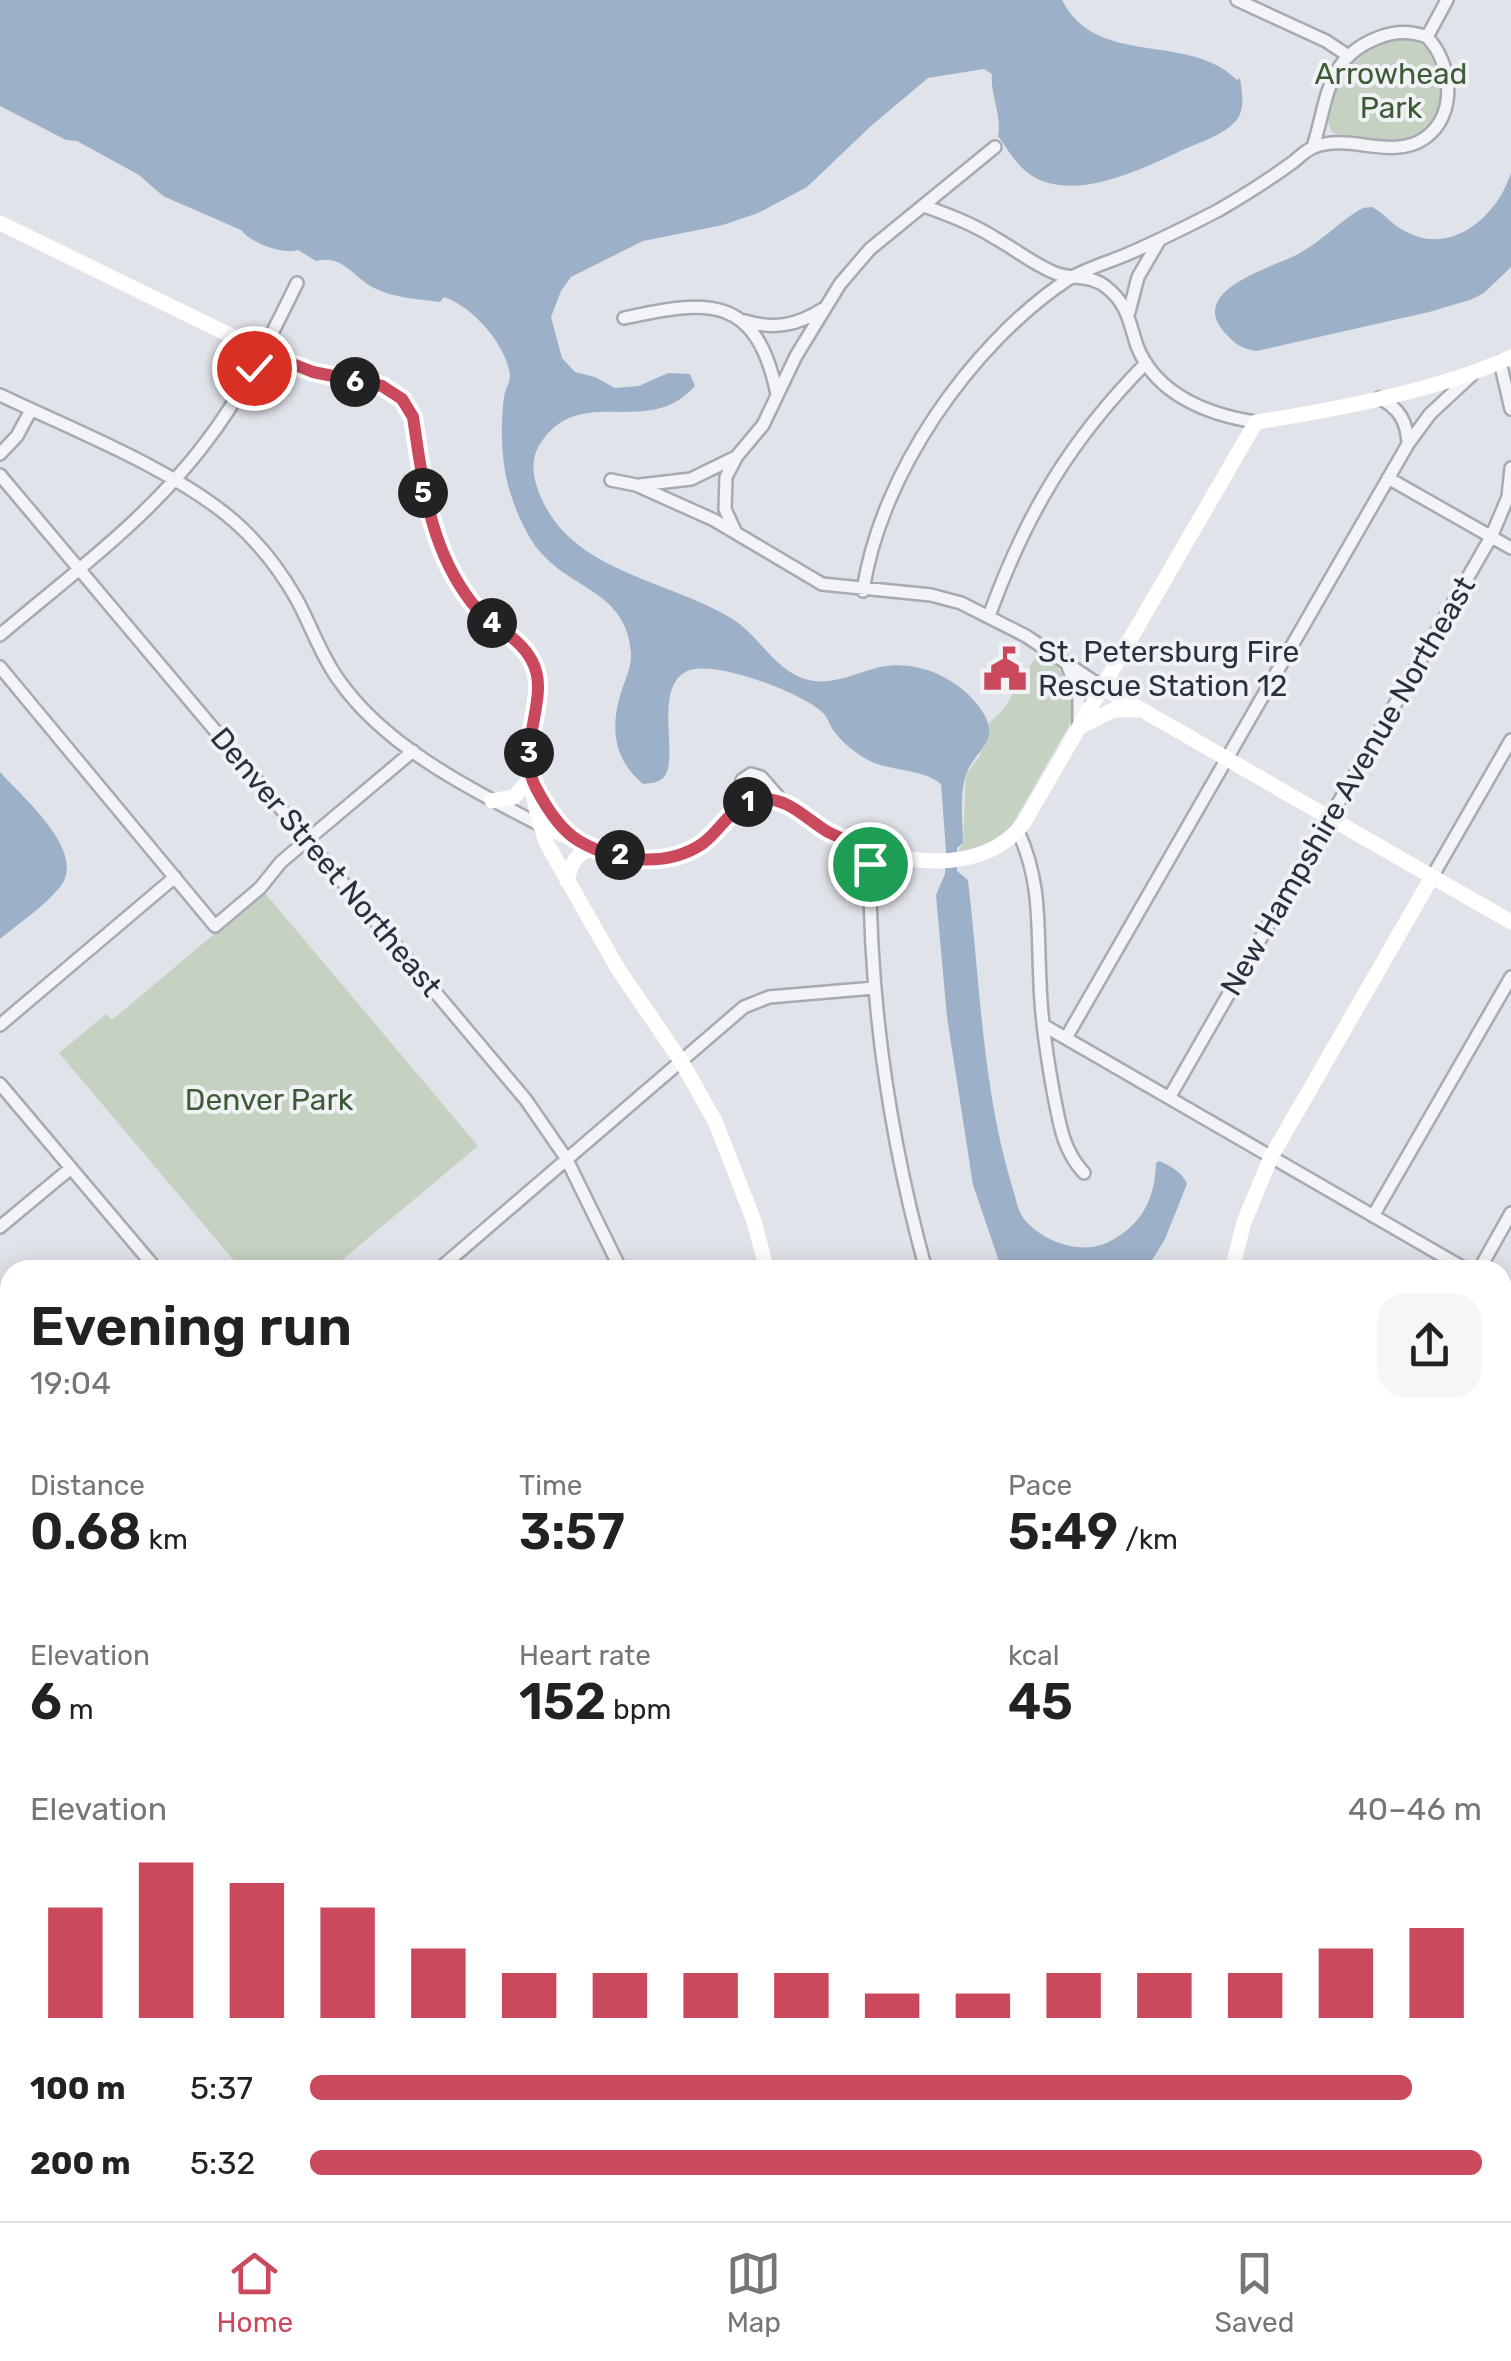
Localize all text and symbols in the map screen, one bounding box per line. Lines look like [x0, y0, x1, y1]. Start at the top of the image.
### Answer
park label: Arrowhead Park [1315, 56, 1467, 126]
pin [212, 326, 297, 411]
icon: check [227, 341, 282, 396]
pin: 6 [330, 357, 380, 407]
text: 6 [346, 365, 364, 398]
pin: 5 [398, 468, 448, 518]
text: 5 [414, 476, 432, 509]
street label: New Hampshire Avenue Northeast [1213, 570, 1483, 1002]
pin: 4 [467, 598, 517, 648]
text: 4 [482, 606, 502, 639]
place label: St. Petersburg Fire Rescue Station 12 [1038, 634, 1299, 704]
public building icon: St. Petersburg Fire Rescue Station 12 [981, 645, 1029, 693]
street label: Denver Street Northeast [203, 720, 449, 1004]
pin: 3 [504, 728, 554, 778]
text: 3 [520, 736, 538, 769]
pin: 1 [723, 777, 773, 827]
text: 1 [741, 785, 755, 818]
pin [828, 822, 913, 907]
pin: 2 [595, 830, 645, 880]
icon: arrive [843, 837, 898, 892]
text: 2 [611, 838, 629, 871]
park label: Denver Park [185, 1082, 354, 1118]
button: share [1377, 1293, 1482, 1398]
text: Evening run [30, 1294, 352, 1359]
text: 19:04 [30, 1364, 111, 1402]
text: Distance [30, 1469, 145, 1502]
text: Time [519, 1469, 582, 1502]
text: Pace [1008, 1469, 1072, 1502]
text: 0.68 [30, 1502, 142, 1562]
text: 3:57 [519, 1502, 625, 1562]
text: 5:49 [1008, 1502, 1118, 1562]
text: km [142, 1523, 188, 1556]
text: /km [1118, 1523, 1178, 1556]
text: Elevation [30, 1639, 150, 1672]
text: Heart rate [519, 1639, 651, 1672]
text: kcal [1008, 1639, 1059, 1672]
text: 6 [30, 1672, 62, 1732]
text: 152 [519, 1672, 606, 1732]
text: 45 [1008, 1672, 1073, 1732]
text: m [62, 1693, 94, 1726]
text: bpm [606, 1693, 671, 1726]
text: Elevation [30, 1790, 167, 1828]
text: 40–46 m [1348, 1790, 1482, 1828]
text: 100 m [30, 2069, 126, 2107]
text: 5:37 [190, 2069, 253, 2107]
text: 200 m [30, 2144, 130, 2182]
text: 5:32 [190, 2144, 255, 2182]
tab: Home [217, 2246, 293, 2339]
tab: Map [726, 2246, 781, 2339]
tab: Saved [1214, 2246, 1294, 2339]

